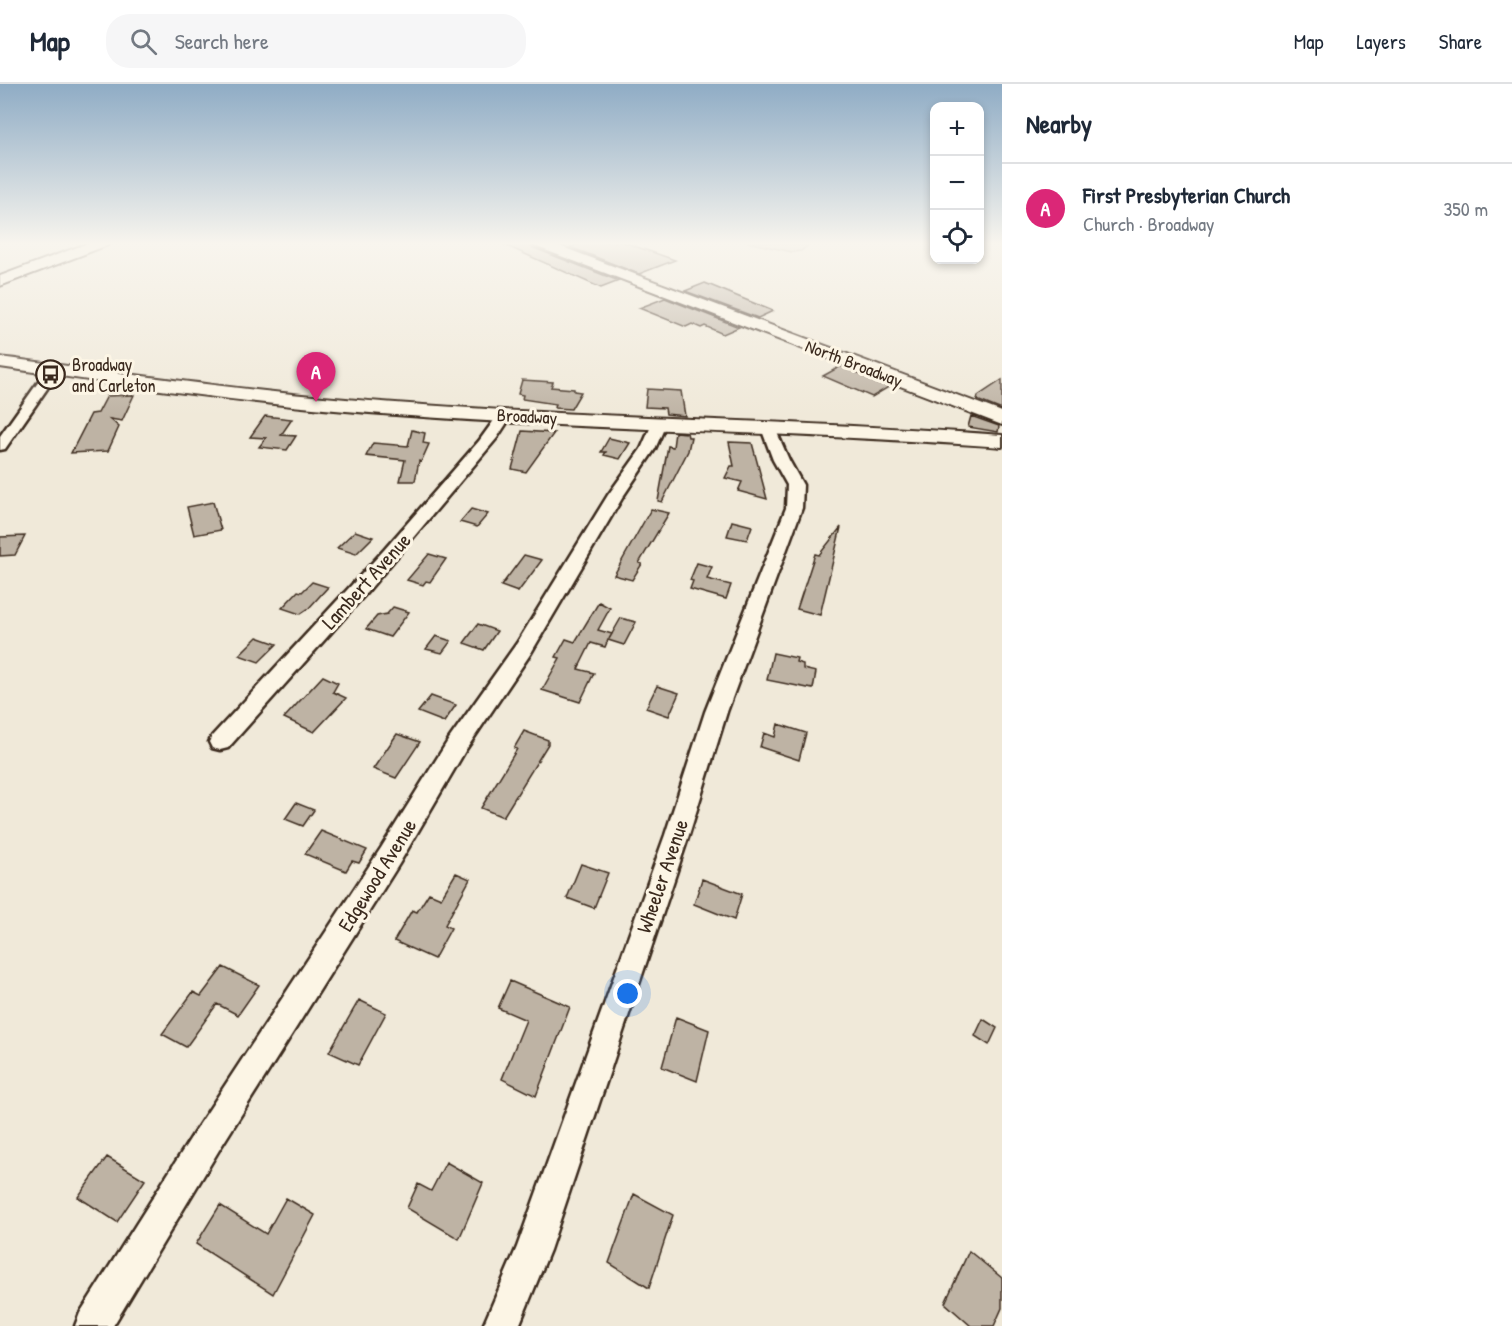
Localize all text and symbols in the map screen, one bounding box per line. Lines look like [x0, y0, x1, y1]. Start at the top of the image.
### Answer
search box [106, 14, 526, 68]
text: Map [30, 22, 70, 60]
icon: search [127, 25, 160, 58]
text: Search here [175, 26, 269, 56]
text: Map [1294, 27, 1323, 56]
text: Layers [1356, 27, 1406, 56]
text: Share [1439, 27, 1482, 56]
map controls [930, 102, 984, 264]
button: + [930, 102, 984, 156]
text: Nearby [1026, 106, 1092, 141]
button: − [930, 156, 984, 210]
text: First Presbyterian Church [1083, 180, 1290, 210]
text: A [1041, 195, 1050, 222]
text: 350 m [1443, 195, 1488, 222]
button: locate [930, 210, 984, 264]
text: Church · Broadway [1083, 210, 1215, 237]
street label: North Broadway [802, 333, 906, 393]
place label: Broadway and Carleton [72, 352, 156, 398]
pin: A [296, 352, 336, 402]
bus stop icon: Broadway and Carleton [35, 358, 67, 390]
street label: Broadway [496, 402, 558, 430]
street label: Lambert Avenue [315, 526, 417, 636]
street label: Edgewood Avenue [331, 813, 423, 937]
street label: Wheeler Avenue [629, 815, 695, 937]
your location [613, 979, 642, 1008]

